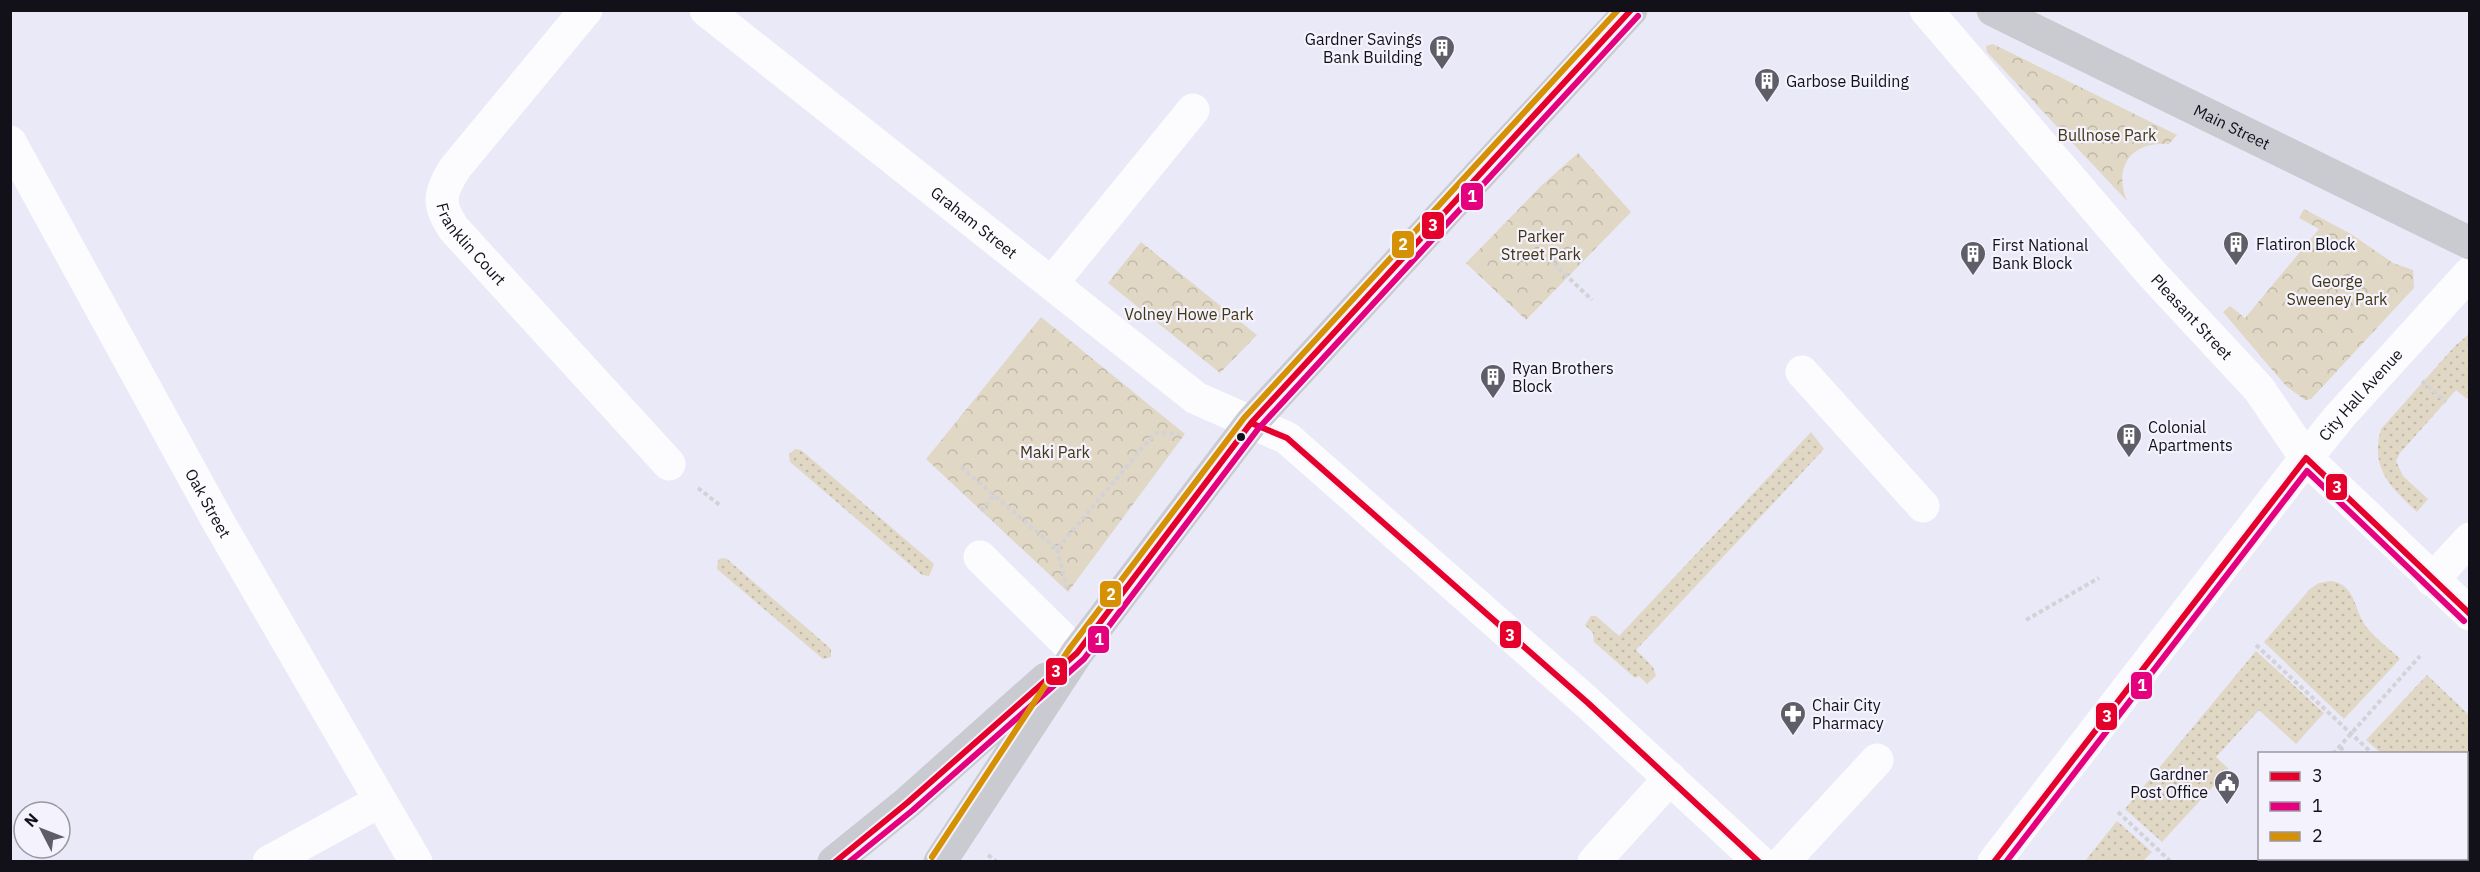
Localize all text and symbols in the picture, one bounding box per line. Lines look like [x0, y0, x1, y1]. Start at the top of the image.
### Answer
place label: Gardner Savings Bank Building [1305, 29, 1423, 67]
building icon: Gardner Savings Bank Building [1427, 33, 1457, 71]
building icon: Garbose Building [1752, 66, 1782, 104]
place label: Garbose Building [1786, 71, 1909, 91]
street label: Main Street [2191, 100, 2273, 154]
park label: Bullnose Park [2058, 125, 2157, 145]
street label: Graham Street [927, 182, 1021, 263]
line badge: 1 [1460, 182, 1484, 211]
text: 1 [1467, 186, 1477, 206]
street label: Franklin Court [432, 201, 510, 289]
line badge: 3 [1421, 211, 1445, 240]
text: 3 [1428, 215, 1438, 235]
park label: Parker Street Park [1501, 226, 1582, 264]
building icon: Flatiron Block [2221, 229, 2251, 267]
line badge: 2 [1391, 230, 1415, 259]
text: 2 [1398, 234, 1408, 254]
place label: Flatiron Block [2256, 234, 2356, 254]
place label: First National Bank Block [1992, 235, 2088, 273]
building icon: First National Bank Block [1958, 239, 1988, 277]
street label: Pleasant Street [2147, 270, 2237, 364]
park label: George Sweeney Park [2286, 271, 2388, 309]
park label: Volney Howe Park [1124, 304, 1254, 324]
street label: City Hall Avenue [2314, 344, 2407, 445]
place label: Ryan Brothers Block [1512, 358, 1614, 396]
building icon: Ryan Brothers Block [1478, 362, 1508, 400]
place label: Colonial Apartments [2148, 417, 2233, 455]
building icon: Colonial Apartments [2114, 421, 2144, 459]
unlabelled marker [1235, 431, 1247, 443]
park label: Maki Park [1020, 442, 1091, 462]
street label: Oak Street [181, 465, 235, 541]
line badge: 3 [2325, 473, 2348, 501]
text: 3 [2332, 477, 2342, 497]
line badge: 2 [1099, 580, 1122, 608]
text: 2 [1106, 584, 1116, 604]
line badge: 3 [1499, 620, 1522, 649]
line badge: 1 [1087, 625, 1110, 654]
text: 3 [1505, 625, 1515, 645]
text: 1 [1094, 629, 1104, 649]
line badge: 3 [1045, 657, 1068, 686]
text: 3 [1051, 661, 1061, 681]
line badge: 1 [2130, 671, 2153, 700]
text: 1 [2137, 675, 2147, 695]
place label: Chair City Pharmacy [1812, 695, 1884, 733]
pharmacy icon: Chair City Pharmacy [1778, 699, 1808, 737]
line badge: 3 [2095, 702, 2118, 731]
text: 3 [2102, 706, 2112, 726]
legend [2258, 752, 2468, 860]
place label: Gardner Post Office [2130, 764, 2208, 802]
text: 3 [2312, 764, 2323, 787]
public building icon: Gardner Post Office [2212, 768, 2242, 806]
text: 1 [2312, 794, 2323, 817]
north arrow [12, 800, 72, 860]
text: N [20, 809, 42, 831]
text: 2 [2312, 824, 2323, 847]

